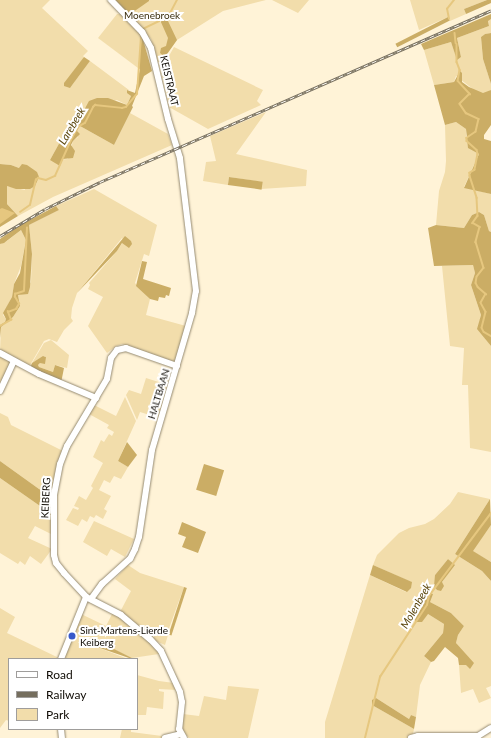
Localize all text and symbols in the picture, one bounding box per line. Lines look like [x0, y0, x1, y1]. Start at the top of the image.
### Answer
park label: Moenebroek [124, 10, 180, 22]
street label: KEISTRAAT [157, 55, 181, 107]
water label: Larebeek [56, 105, 88, 147]
street label: HALTBAAN [146, 367, 172, 421]
street label: KEIBERG [39, 477, 53, 519]
water label: Molenbeek [398, 581, 434, 631]
place label: Sint-Martens-Lierde Keiberg [80, 624, 168, 648]
marker: Sint-Martens-Lierde Keiberg [67, 631, 77, 641]
legend [8, 658, 138, 730]
text: Road [46, 667, 73, 682]
text: Railway [46, 687, 86, 702]
text: Park [46, 707, 69, 722]

